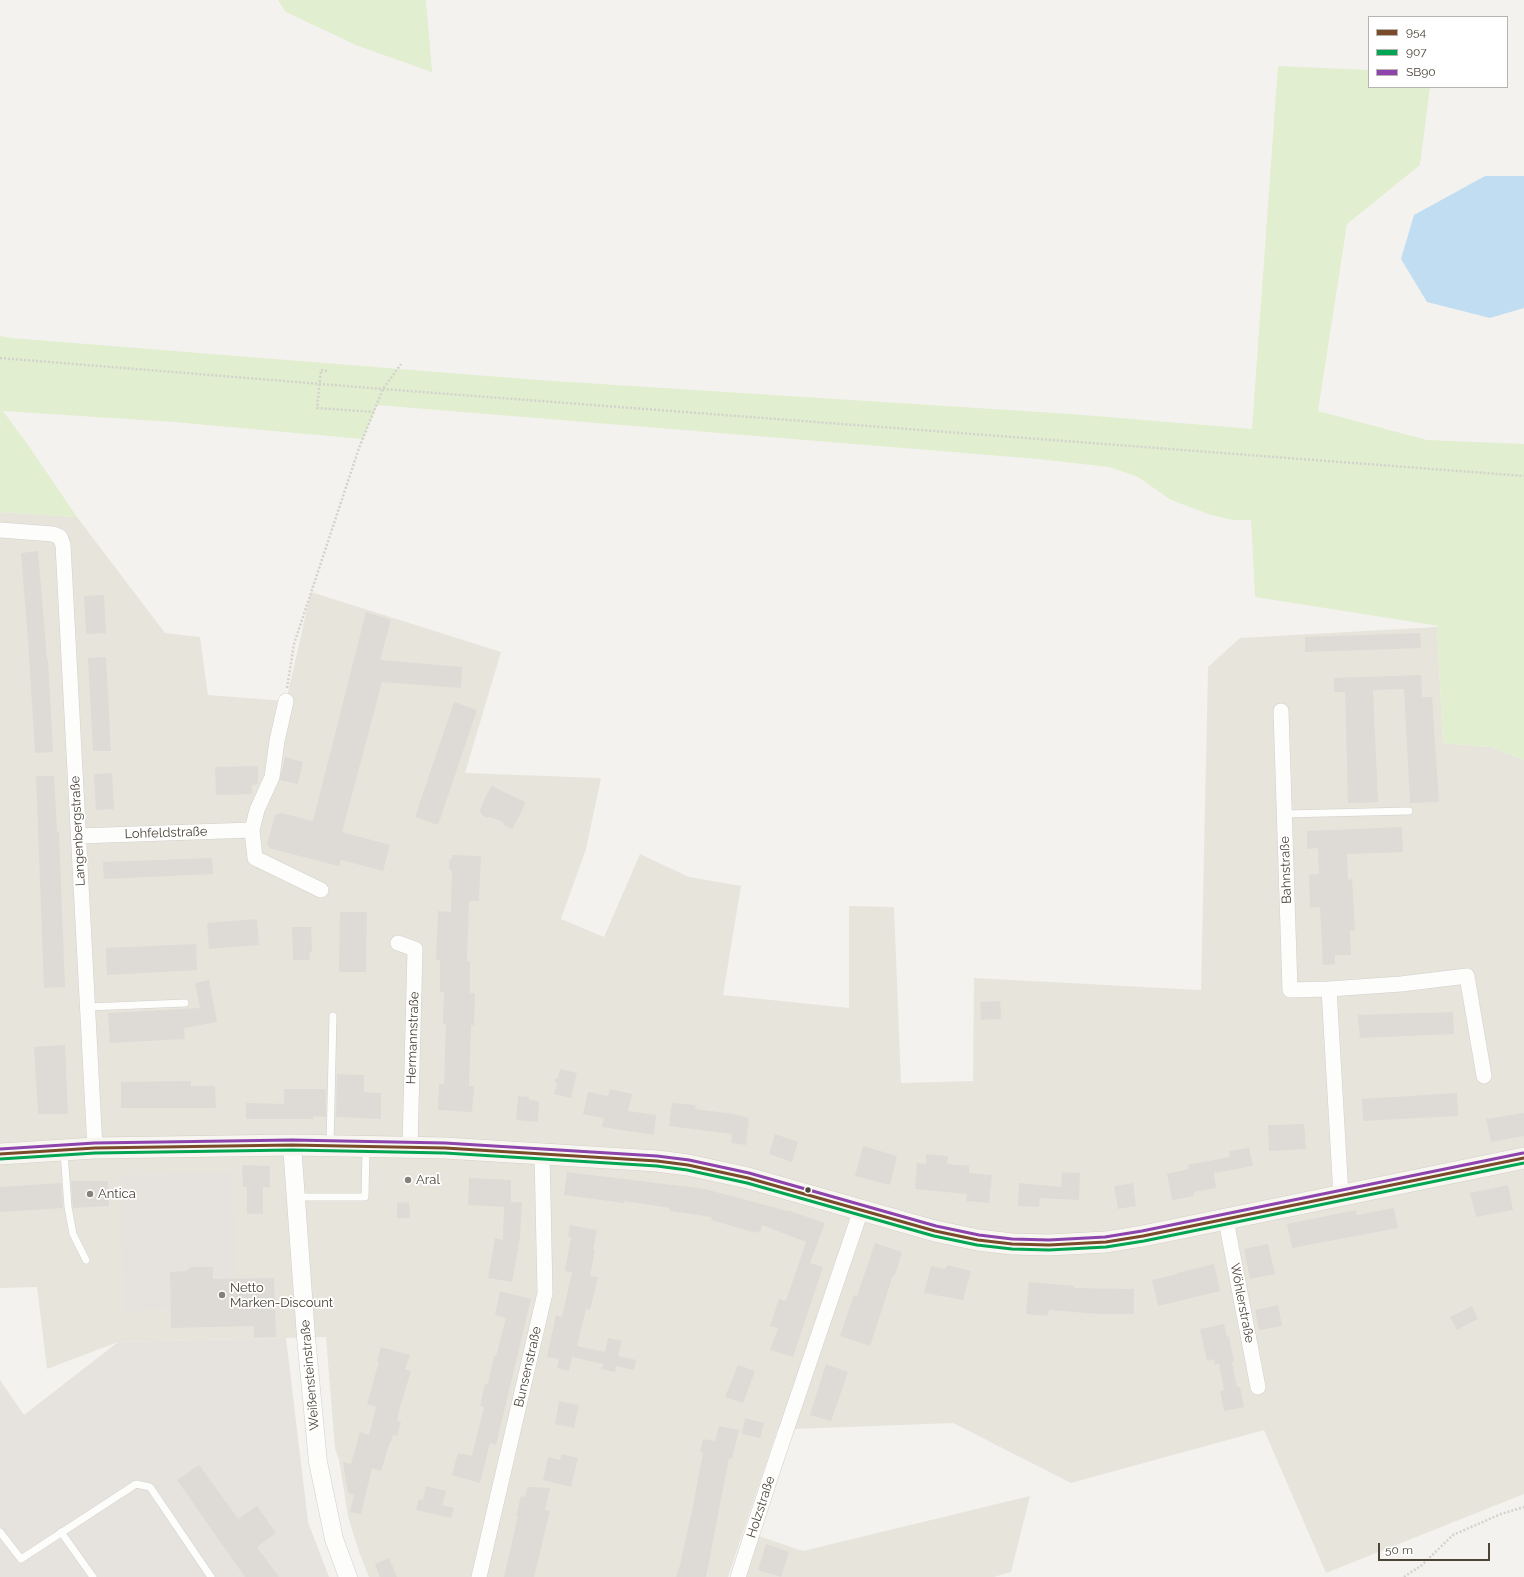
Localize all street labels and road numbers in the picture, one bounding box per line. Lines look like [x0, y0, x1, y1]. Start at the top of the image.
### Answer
street label: Langenbergstraße [67, 775, 89, 887]
street label: Lohfeldstraße [124, 824, 208, 842]
street label: Bahnstraße [1277, 836, 1295, 904]
street label: Hermannstraße [404, 991, 422, 1085]
street label: Wöhlerstraße [1227, 1262, 1257, 1344]
street label: Weißensteinstraße [297, 1319, 323, 1431]
street label: Bunsenstraße [511, 1325, 545, 1409]
street label: Holzstraße [744, 1474, 778, 1540]

